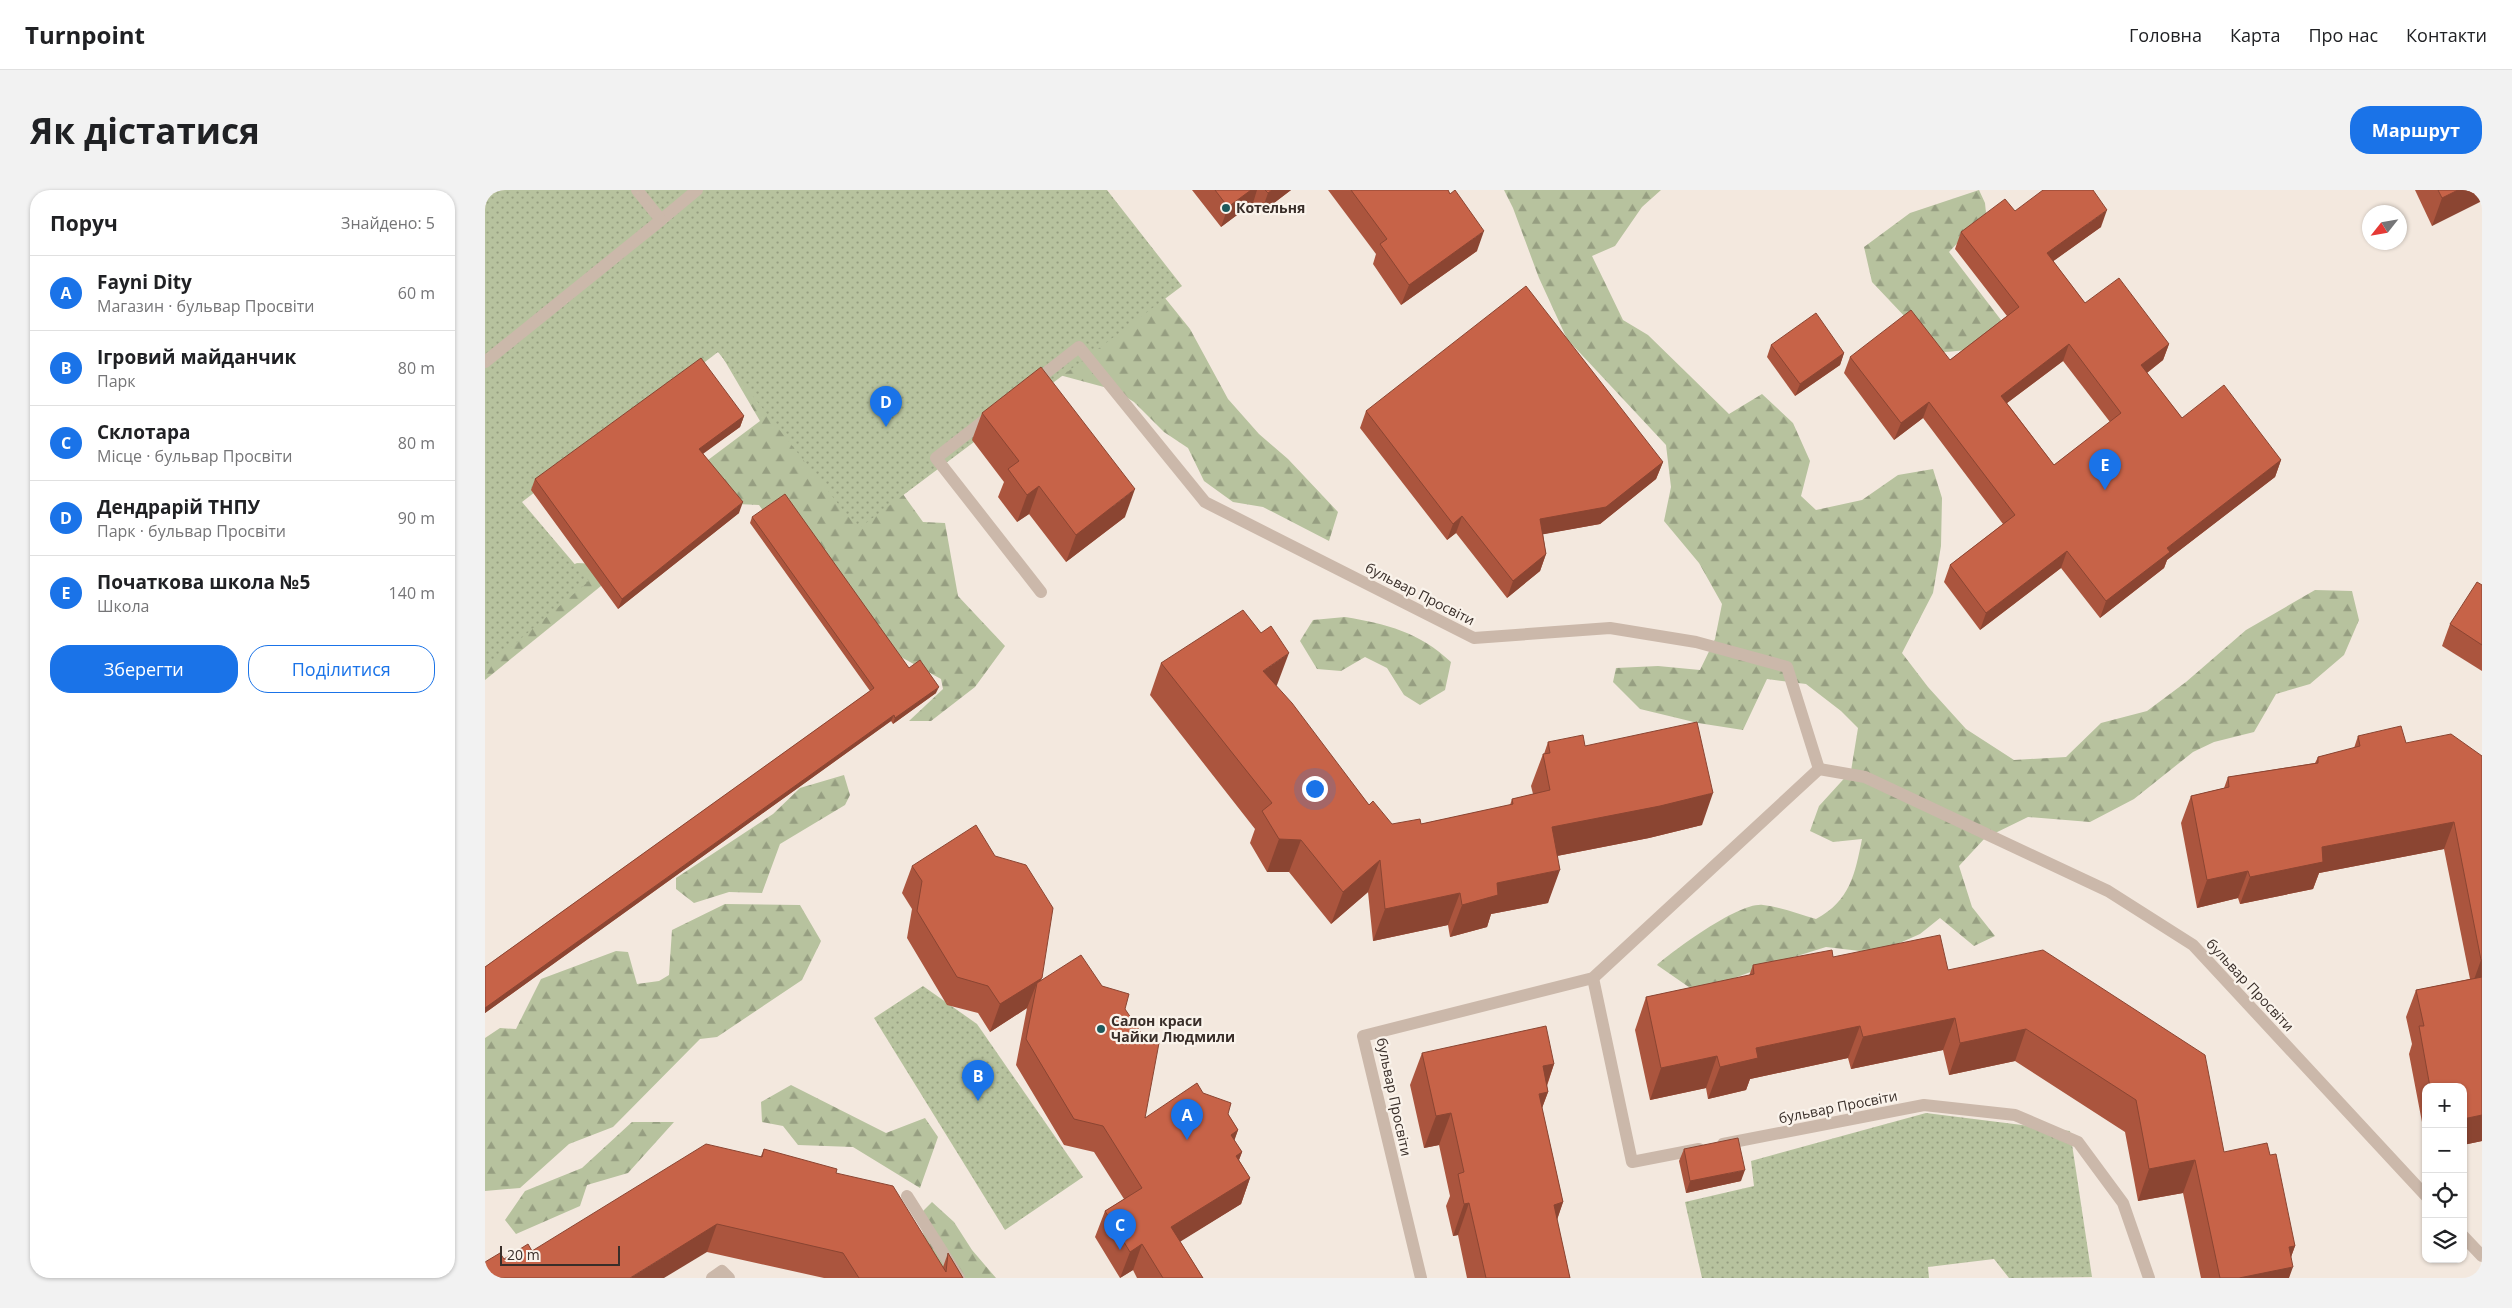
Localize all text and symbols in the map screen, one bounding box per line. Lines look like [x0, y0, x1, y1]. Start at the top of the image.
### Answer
text: Turnpoint [25, 18, 145, 51]
text: Головна [2129, 23, 2202, 47]
text: Карта [2230, 23, 2280, 47]
text: Про нас [2308, 23, 2378, 47]
text: Контакти [2406, 23, 2487, 47]
button: Маршрут [2350, 106, 2482, 154]
text: Як дістатися [30, 107, 260, 154]
place label: Котельня [1236, 198, 1305, 217]
marker: Котельня [1220, 202, 1232, 214]
north arrow [2362, 205, 2407, 250]
text: Поруч [50, 209, 118, 237]
text: Знайдено: 5 [341, 212, 435, 234]
text: Fayni Dity [97, 269, 192, 295]
text: A [60, 282, 72, 304]
text: 60 m [398, 282, 435, 304]
text: Магазин · бульвар Просвіти [97, 295, 314, 317]
text: Ігровий майданчик [97, 344, 296, 370]
text: B [61, 357, 71, 379]
text: 80 m [398, 357, 435, 379]
text: Парк [97, 370, 136, 392]
pin: D [870, 386, 902, 427]
text: Склотара [97, 419, 190, 445]
text: C [61, 432, 71, 454]
text: 80 m [398, 432, 435, 454]
text: Місце · бульвар Просвіти [97, 445, 292, 467]
pin: E [2089, 449, 2121, 490]
text: Дендрарій ТНПУ [97, 494, 260, 520]
text: D [60, 507, 72, 529]
text: 90 m [398, 507, 435, 529]
text: Парк · бульвар Просвіти [97, 520, 286, 542]
street label: бульвар Просвіти [1362, 558, 1478, 629]
text: Початкова школа №5 [97, 569, 310, 595]
text: E [62, 582, 70, 604]
text: 140 m [389, 582, 435, 604]
text: Школа [97, 595, 149, 617]
button: Зберегти [50, 645, 238, 693]
button: Поділитися [248, 645, 435, 693]
your location [1302, 776, 1328, 802]
street label: бульвар Просвіти [2202, 934, 2298, 1035]
place label: Салон краси Чайки Людмили [1111, 1011, 1235, 1046]
marker: Салон краси Чайки Людмили [1095, 1023, 1107, 1035]
street label: бульвар Просвіти [1373, 1036, 1416, 1158]
pin: B [962, 1060, 994, 1101]
map controls [2422, 1083, 2467, 1263]
button: + [2422, 1083, 2467, 1128]
street label: бульвар Просвіти [1777, 1086, 1899, 1127]
pin: A [1171, 1099, 1203, 1140]
button: − [2422, 1128, 2467, 1173]
button: locate [2422, 1173, 2467, 1218]
pin: C [1104, 1209, 1136, 1250]
button: layers [2422, 1218, 2467, 1263]
scale bar [500, 1243, 620, 1266]
text: 20 m [507, 1245, 540, 1264]

